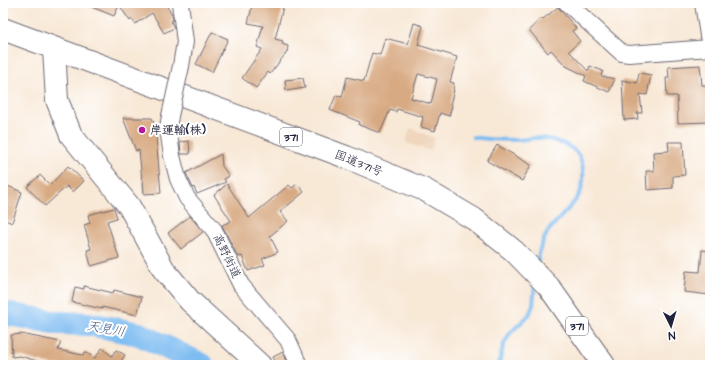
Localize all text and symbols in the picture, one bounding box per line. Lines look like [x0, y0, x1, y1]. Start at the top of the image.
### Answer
place label: 岸運輸(株) [150, 122, 207, 139]
marker: 岸運輸(株) [137, 125, 147, 135]
road number: 371 [280, 128, 302, 146]
street label: 国道371号 [332, 146, 386, 181]
street label: 高野街道 [208, 231, 245, 282]
north arrow [651, 306, 691, 346]
water label: 天見川 [85, 317, 127, 341]
road number: 371 [566, 317, 588, 335]
text: N [668, 328, 676, 343]

